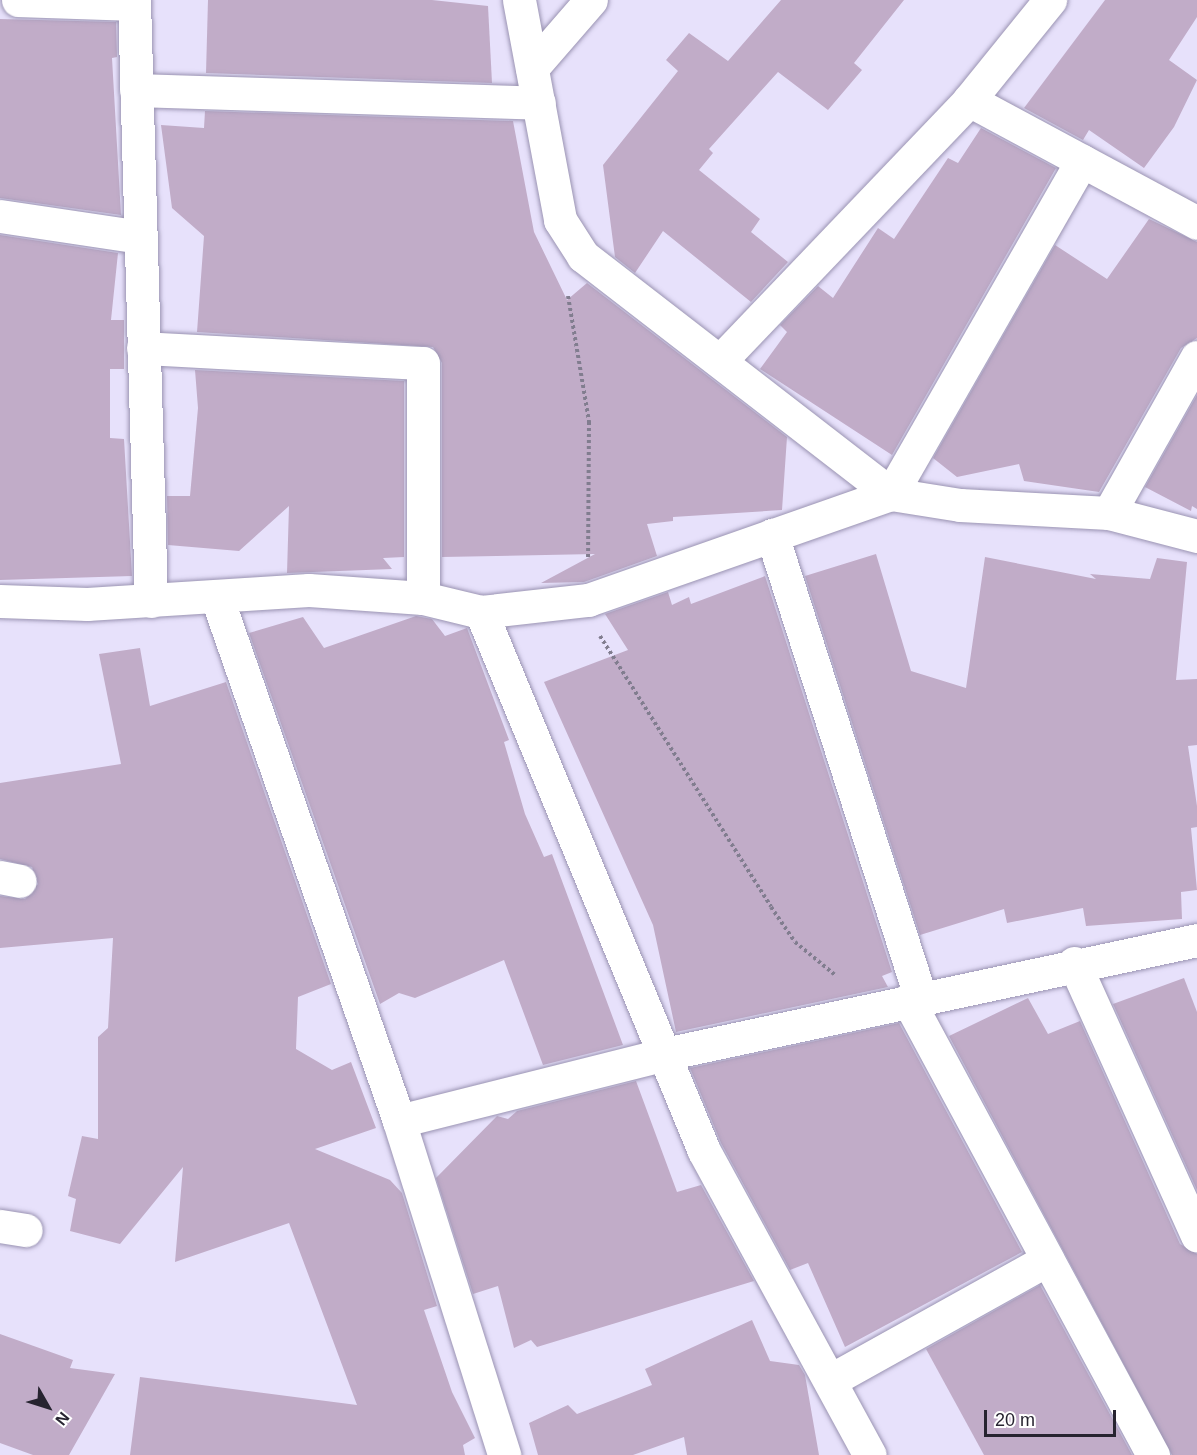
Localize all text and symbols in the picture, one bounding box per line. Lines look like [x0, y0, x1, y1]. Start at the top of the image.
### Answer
north arrow [18, 1377, 78, 1437]
scale bar [987, 1398, 1119, 1436]
text: N [52, 1409, 73, 1428]
text: 20 m [995, 1410, 1035, 1430]

